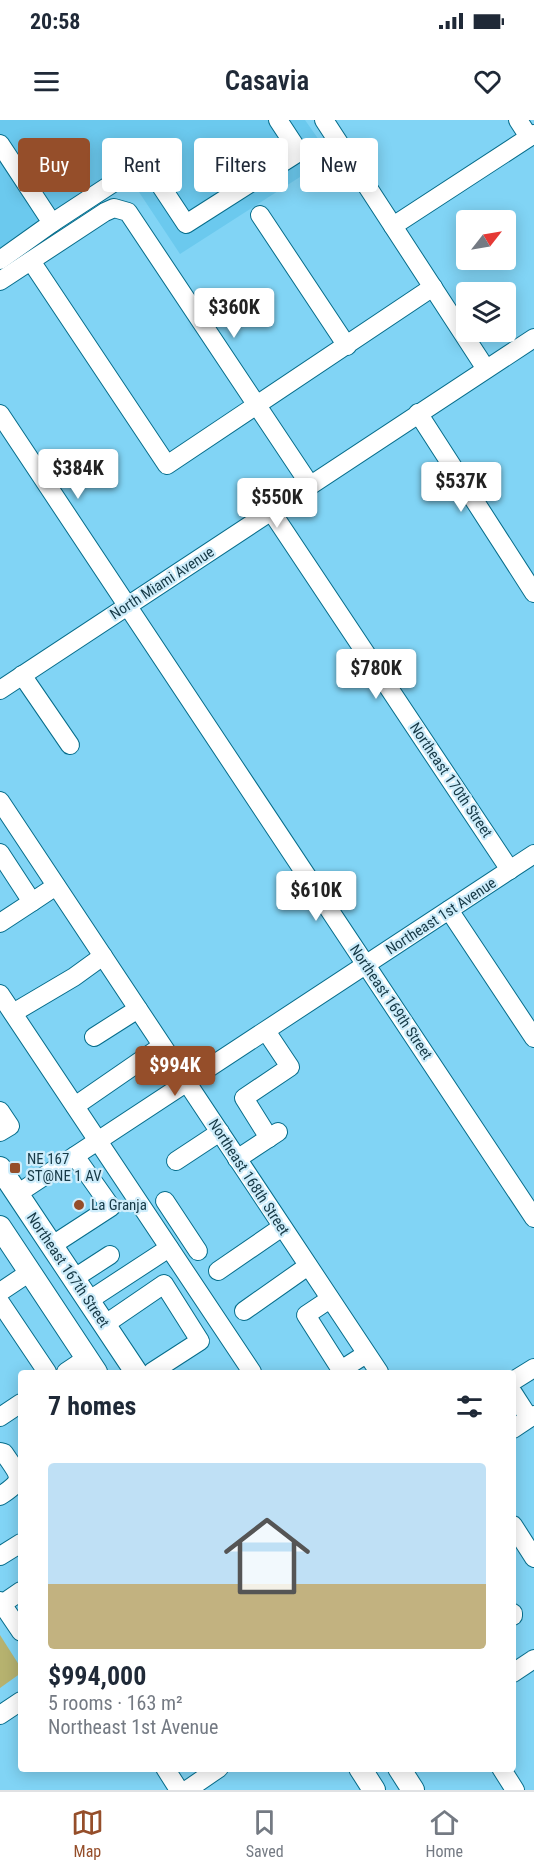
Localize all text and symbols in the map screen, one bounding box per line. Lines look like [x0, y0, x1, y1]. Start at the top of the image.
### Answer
text: 20:58 [30, 9, 81, 34]
icon: menu [30, 65, 63, 98]
text: Casavia [225, 65, 309, 97]
icon: heart [471, 65, 504, 98]
chip: Buy [18, 138, 90, 192]
chip: Rent [102, 138, 182, 192]
chip: Filters [194, 138, 288, 192]
chip: New [300, 138, 378, 192]
north arrow [456, 210, 516, 270]
map controls [456, 210, 516, 342]
button: layers [456, 282, 516, 342]
pin: $360K [192, 288, 276, 339]
text: $360K [208, 295, 260, 319]
pin: $384K [36, 449, 120, 500]
text: $384K [52, 456, 104, 480]
pin: $537K [419, 462, 503, 513]
text: $537K [435, 469, 487, 493]
pin: $550K [235, 478, 319, 529]
text: $550K [251, 485, 303, 509]
street label: North Miami Avenue [107, 543, 217, 623]
pin: $780K [334, 649, 418, 700]
text: $780K [350, 656, 402, 680]
street label: Northeast 170th Street [406, 719, 496, 841]
pin: $610K [274, 871, 358, 922]
street label: Northeast 1st Avenue [383, 874, 499, 958]
text: $610K [290, 878, 342, 902]
street label: Northeast 169th Street [346, 941, 436, 1063]
pin: $994K [133, 1046, 217, 1097]
text: $994K [149, 1053, 201, 1077]
street label: Northeast 168th Street [205, 1116, 293, 1238]
place label: NE 167 ST@NE 1 AV [27, 1150, 102, 1185]
marker: NE 167 ST@NE 1 AV [8, 1161, 22, 1175]
place label: La Granja [91, 1196, 147, 1214]
marker: La Granja [72, 1198, 86, 1212]
street label: Northeast 167th Street [23, 1209, 113, 1331]
icon: filters [453, 1390, 486, 1423]
text: 7 homes [48, 1391, 136, 1421]
icon: home [213, 1502, 321, 1610]
text: $994,000 [48, 1661, 146, 1691]
text: 5 rooms · 163 m² [48, 1691, 183, 1715]
text: Northeast 1st Avenue [48, 1715, 218, 1739]
tab: Map [71, 1806, 104, 1861]
tab: Saved [246, 1806, 284, 1861]
tab: Home [426, 1806, 463, 1861]

